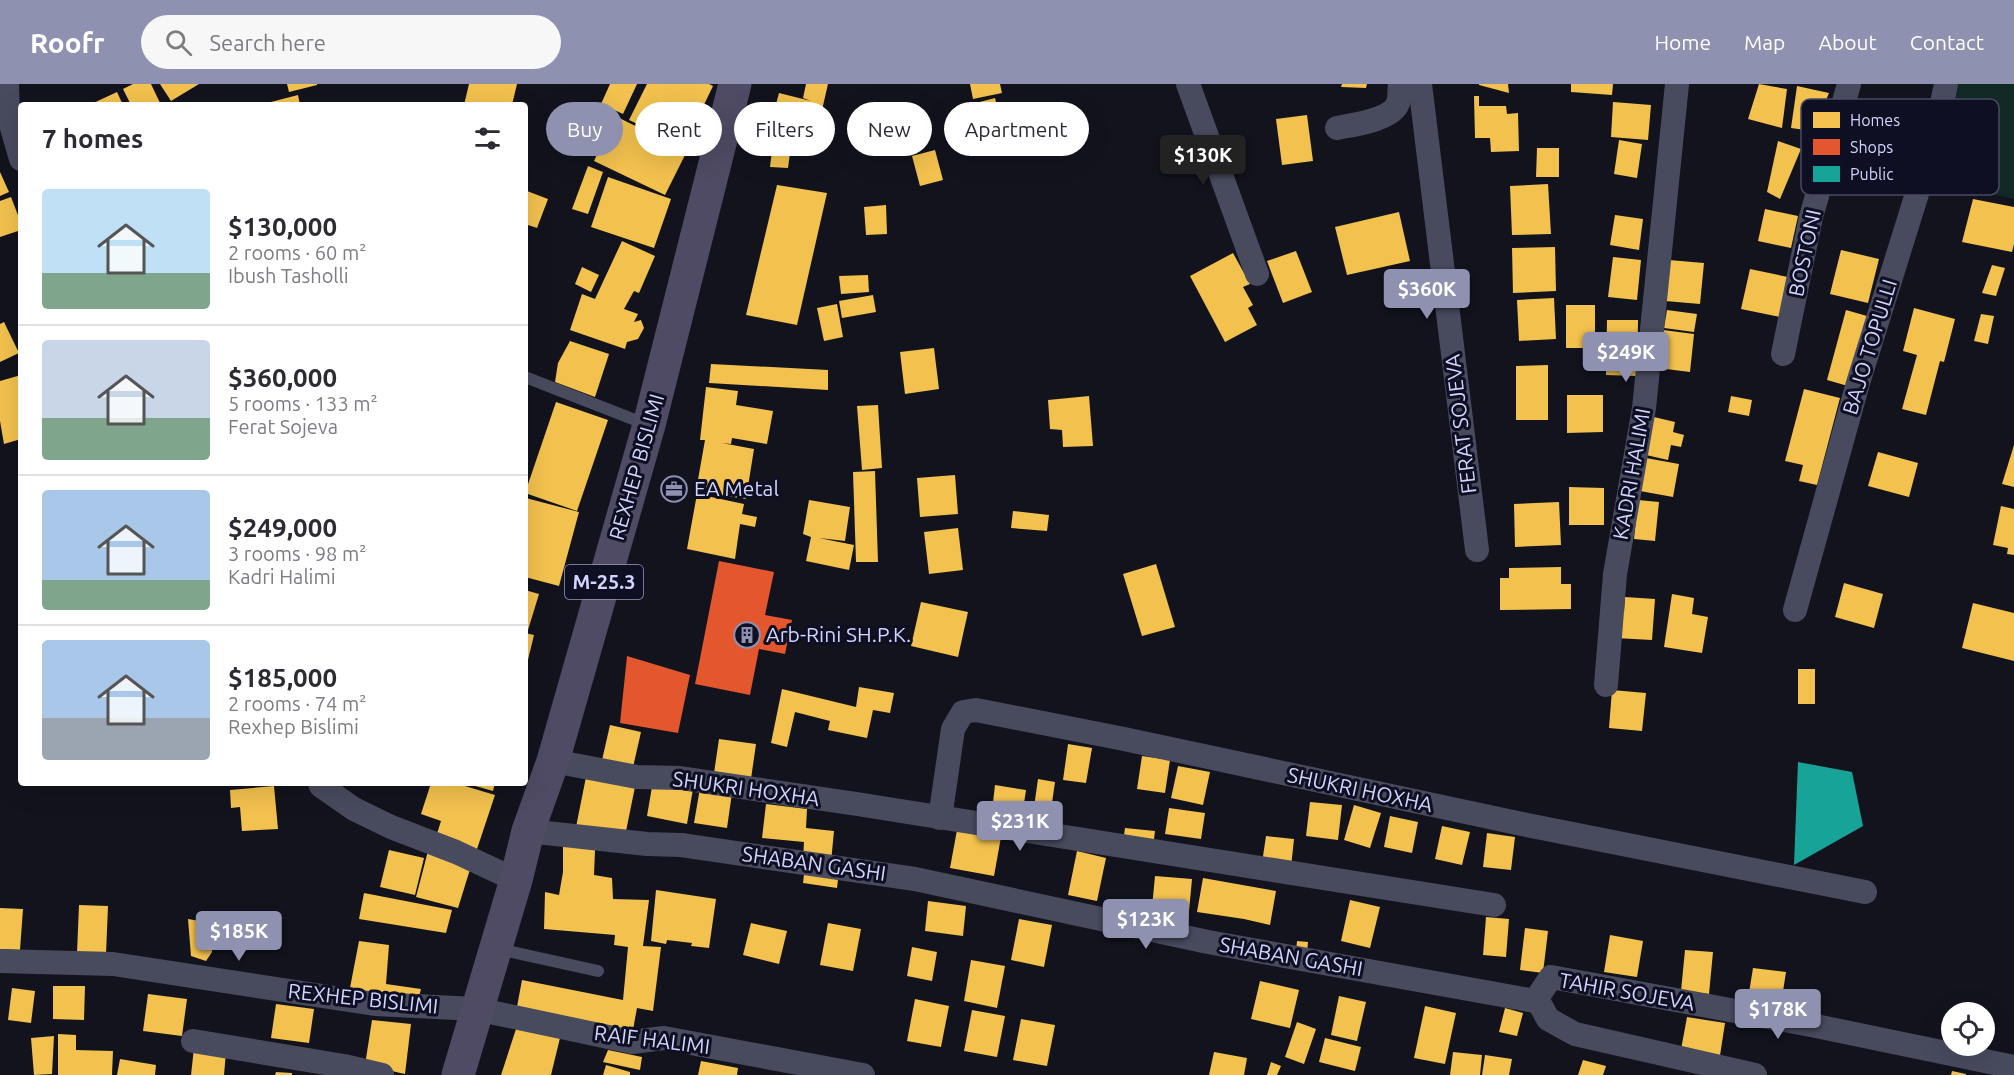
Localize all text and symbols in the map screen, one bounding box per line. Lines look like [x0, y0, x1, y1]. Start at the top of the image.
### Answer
search box [141, 15, 561, 69]
icon: search [162, 26, 195, 59]
text: Roofr [30, 27, 105, 58]
text: Search here [210, 30, 326, 55]
text: Home [1654, 30, 1711, 54]
text: Map [1744, 30, 1785, 54]
text: About [1818, 30, 1877, 54]
text: Contact [1910, 30, 1984, 54]
legend [1801, 99, 1999, 195]
chip: Buy [546, 102, 623, 156]
chip: Rent [635, 102, 722, 156]
chip: Filters [734, 102, 835, 156]
chip: New [847, 102, 932, 156]
chip: Apartment [944, 102, 1089, 156]
text: Homes [1850, 111, 1900, 129]
icon: filters [471, 122, 504, 155]
text: 7 homes [42, 124, 143, 153]
pin: $130K [1161, 135, 1245, 186]
text: Shops [1850, 138, 1893, 156]
text: $130K [1174, 143, 1232, 166]
text: Public [1850, 165, 1894, 183]
street label: BOSTONI [1783, 207, 1825, 299]
text: $130,000 [228, 212, 337, 241]
icon: home [90, 213, 162, 285]
text: 2 rooms · 60 m² [228, 241, 366, 264]
text: Ibush Tasholli [228, 264, 349, 287]
pin: $360K [1385, 269, 1469, 320]
street label: BAJO TOPULLI [1837, 276, 1901, 417]
text: $360K [1398, 277, 1456, 300]
pin: $249K [1584, 332, 1668, 383]
text: $249K [1597, 340, 1655, 363]
street label: FERAT SOJEVA [1439, 353, 1480, 495]
text: $360,000 [228, 363, 337, 392]
icon: home [90, 364, 162, 436]
street label: REXHEP BISLIMI [604, 391, 668, 543]
text: 5 rooms · 133 m² [228, 392, 378, 415]
street label: KADRI HALIMI [1608, 406, 1654, 542]
text: Ferat Sojeva [228, 415, 338, 438]
office icon: EA Metal [659, 474, 689, 504]
place label: EA Metal [694, 476, 779, 500]
text: $249,000 [228, 513, 337, 542]
icon: home [90, 514, 162, 586]
text: 3 rooms · 98 m² [228, 542, 366, 565]
text: Kadri Halimi [228, 565, 336, 588]
road number: M-25.3 [565, 565, 643, 599]
building icon: Arb-Rini SH.P.K. [732, 620, 762, 650]
place label: Arb-Rini SH.P.K. [766, 622, 911, 646]
text: $185,000 [228, 663, 337, 692]
icon: home [90, 664, 162, 736]
text: 2 rooms · 74 m² [228, 692, 366, 715]
text: Rexhep Bislimi [228, 715, 359, 738]
street label: SHUKRI HOXHA [1285, 762, 1435, 816]
street label: SHUKRI HOXHA [671, 766, 821, 810]
pin: $231K [978, 801, 1062, 852]
text: $231K [991, 809, 1049, 832]
street label: SHABAN GASHI [741, 841, 888, 885]
pin: $123K [1104, 899, 1188, 950]
text: $123K [1117, 907, 1175, 930]
pin: $185K [197, 911, 281, 962]
text: $185K [210, 919, 268, 942]
street label: SHABAN GASHI [1218, 932, 1365, 980]
street label: TAHIR SOJEVA [1558, 967, 1697, 1015]
street label: REXHEP BISLIMI [287, 978, 439, 1018]
pin: $178K [1736, 989, 1820, 1040]
text: $178K [1749, 997, 1807, 1020]
map controls [1941, 1002, 1995, 1056]
button: locate [1941, 1002, 1995, 1056]
street label: RAIF HALIMI [593, 1020, 711, 1058]

